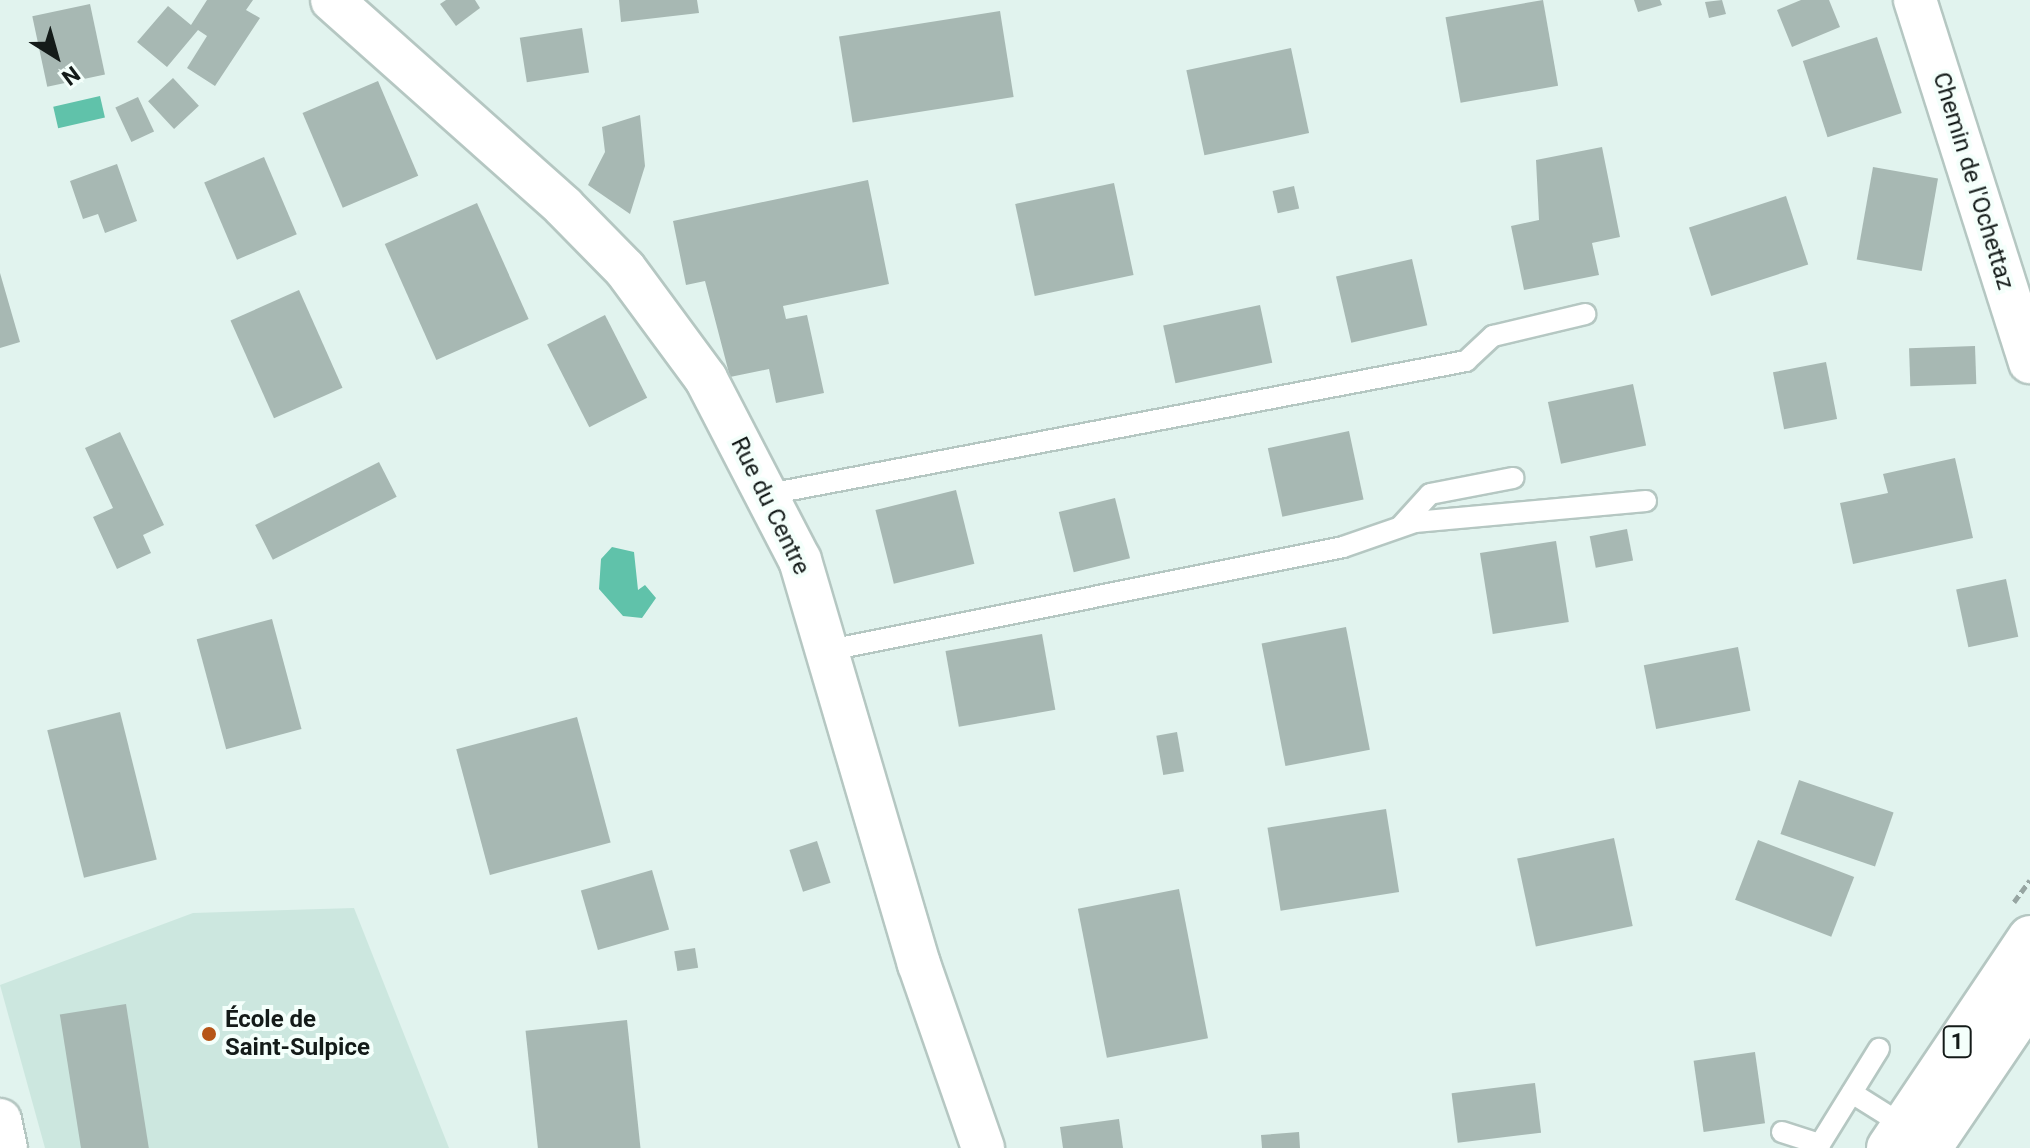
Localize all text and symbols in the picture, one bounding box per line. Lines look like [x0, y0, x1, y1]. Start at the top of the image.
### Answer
north arrow [16, 16, 96, 96]
text: N [57, 61, 84, 90]
street label: Chemin de l'Ochettaz [1926, 69, 2020, 293]
street label: Rue du Centre [724, 432, 816, 580]
place label: École de Saint-Sulpice [225, 1006, 370, 1062]
road number: 1 [1941, 1024, 1973, 1060]
marker: École de Saint-Sulpice [200, 1025, 218, 1043]

